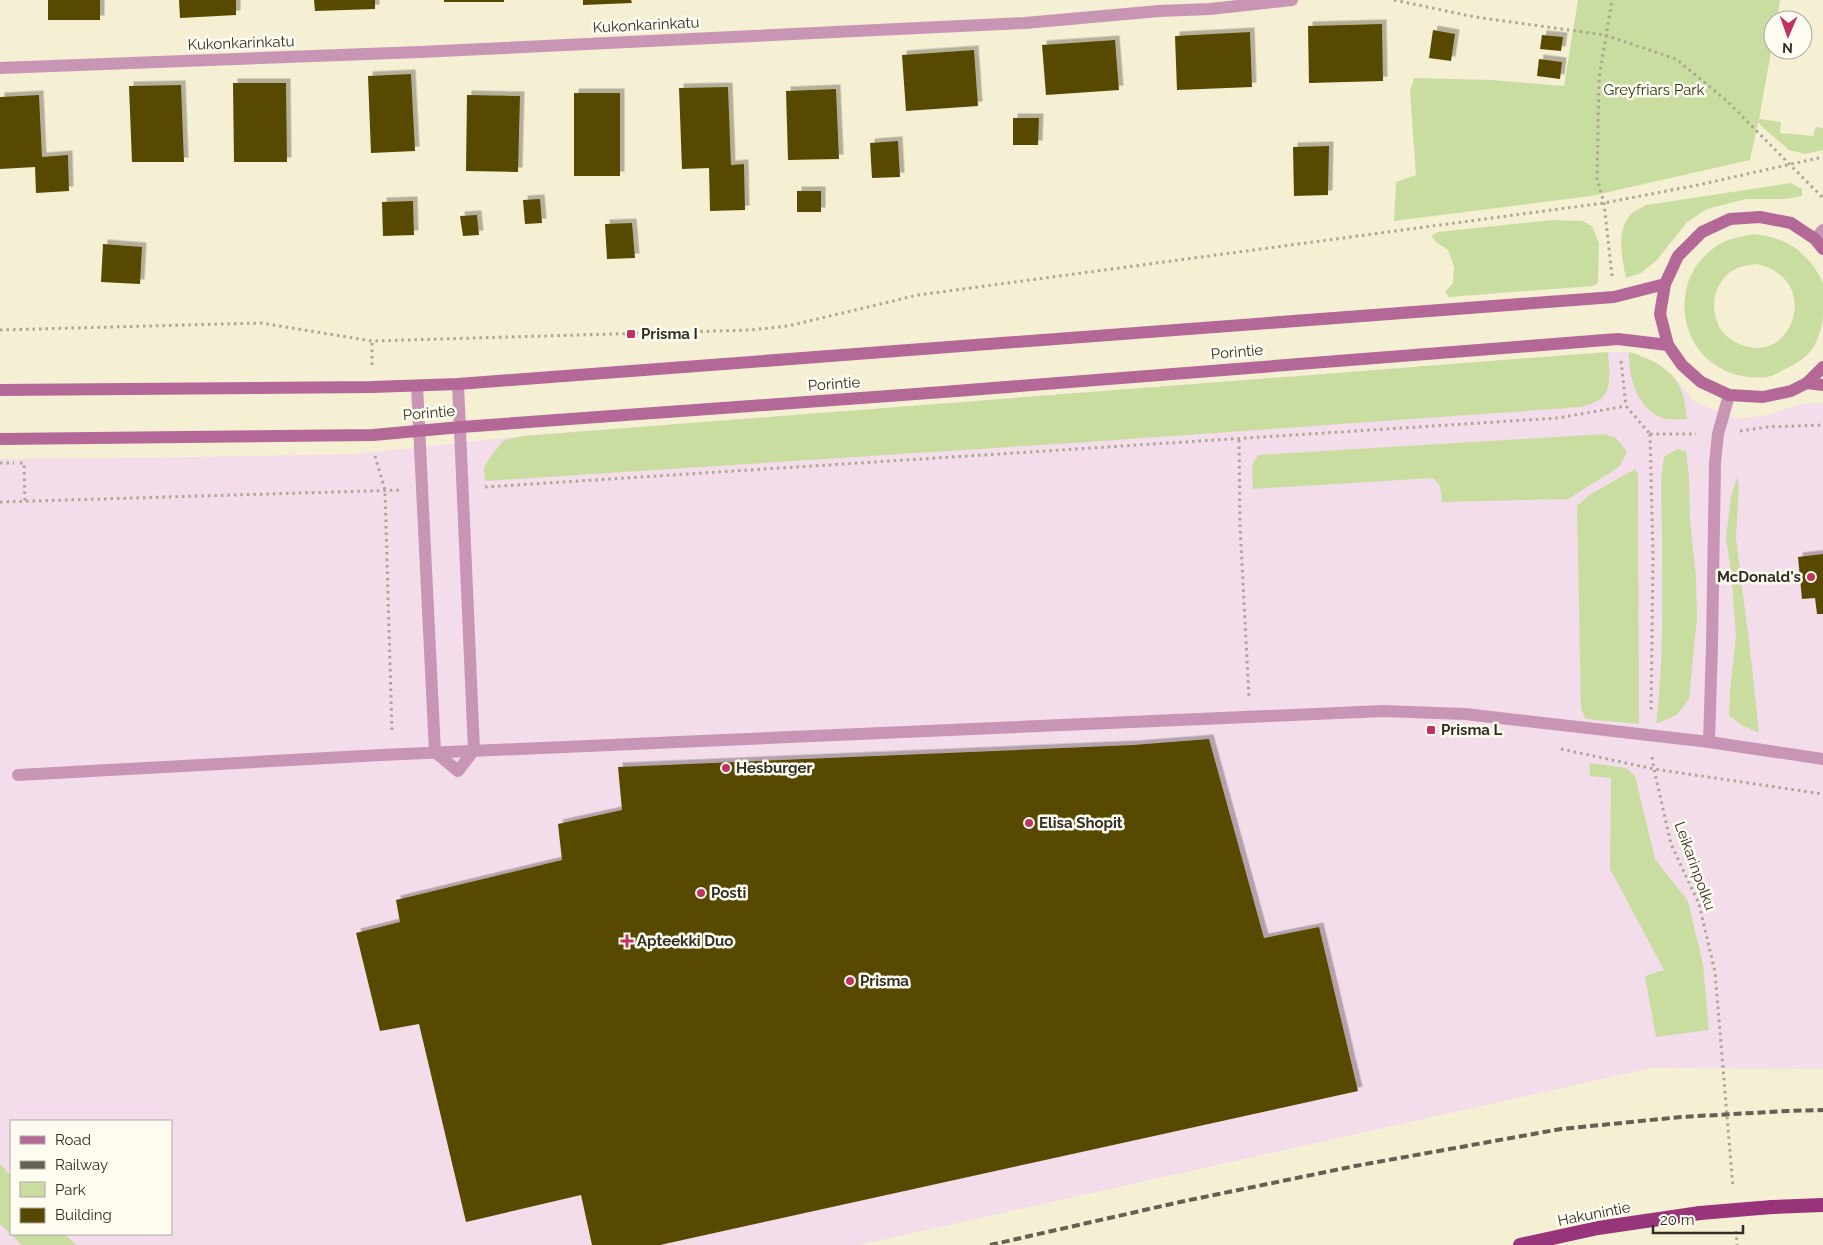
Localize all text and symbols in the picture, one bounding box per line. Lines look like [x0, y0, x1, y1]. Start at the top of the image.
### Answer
north arrow [1763, 10, 1813, 60]
street label: Kukonkarinkatu [592, 13, 700, 37]
street label: Kukonkarinkatu [187, 32, 295, 54]
text: N [1782, 40, 1793, 56]
park label: Greyfriars Park [1603, 81, 1705, 99]
place label: Prisma I [641, 325, 698, 343]
marker: Prisma I [625, 328, 637, 340]
street label: Porintie [1210, 341, 1264, 363]
street label: Porintie [807, 373, 861, 395]
street label: Porintie [402, 402, 456, 424]
place label: McDonald's [1717, 568, 1801, 586]
marker: McDonald's [1805, 571, 1817, 583]
place label: Prisma L [1441, 721, 1503, 739]
marker: Prisma L [1425, 724, 1437, 736]
place label: Hesburger [736, 759, 812, 777]
marker: Hesburger [720, 762, 732, 774]
place label: Elisa Shopit [1039, 814, 1123, 832]
marker: Elisa Shopit [1023, 817, 1035, 829]
street label: Leikarinpolku [1671, 819, 1719, 913]
place label: Posti [711, 884, 746, 902]
marker: Posti [695, 887, 707, 899]
place label: Apteekki Duo [637, 932, 733, 950]
marker: Apteekki Duo [621, 935, 633, 947]
place label: Prisma [860, 972, 909, 990]
marker: Prisma [844, 975, 856, 987]
legend [10, 1120, 172, 1235]
text: Road [55, 1131, 91, 1149]
text: Railway [55, 1156, 108, 1174]
text: Park [55, 1181, 86, 1199]
street label: Hakunintie [1556, 1198, 1632, 1230]
scale bar [1653, 1202, 1743, 1234]
text: Building [55, 1206, 112, 1224]
text: 20 m [1660, 1211, 1695, 1229]

